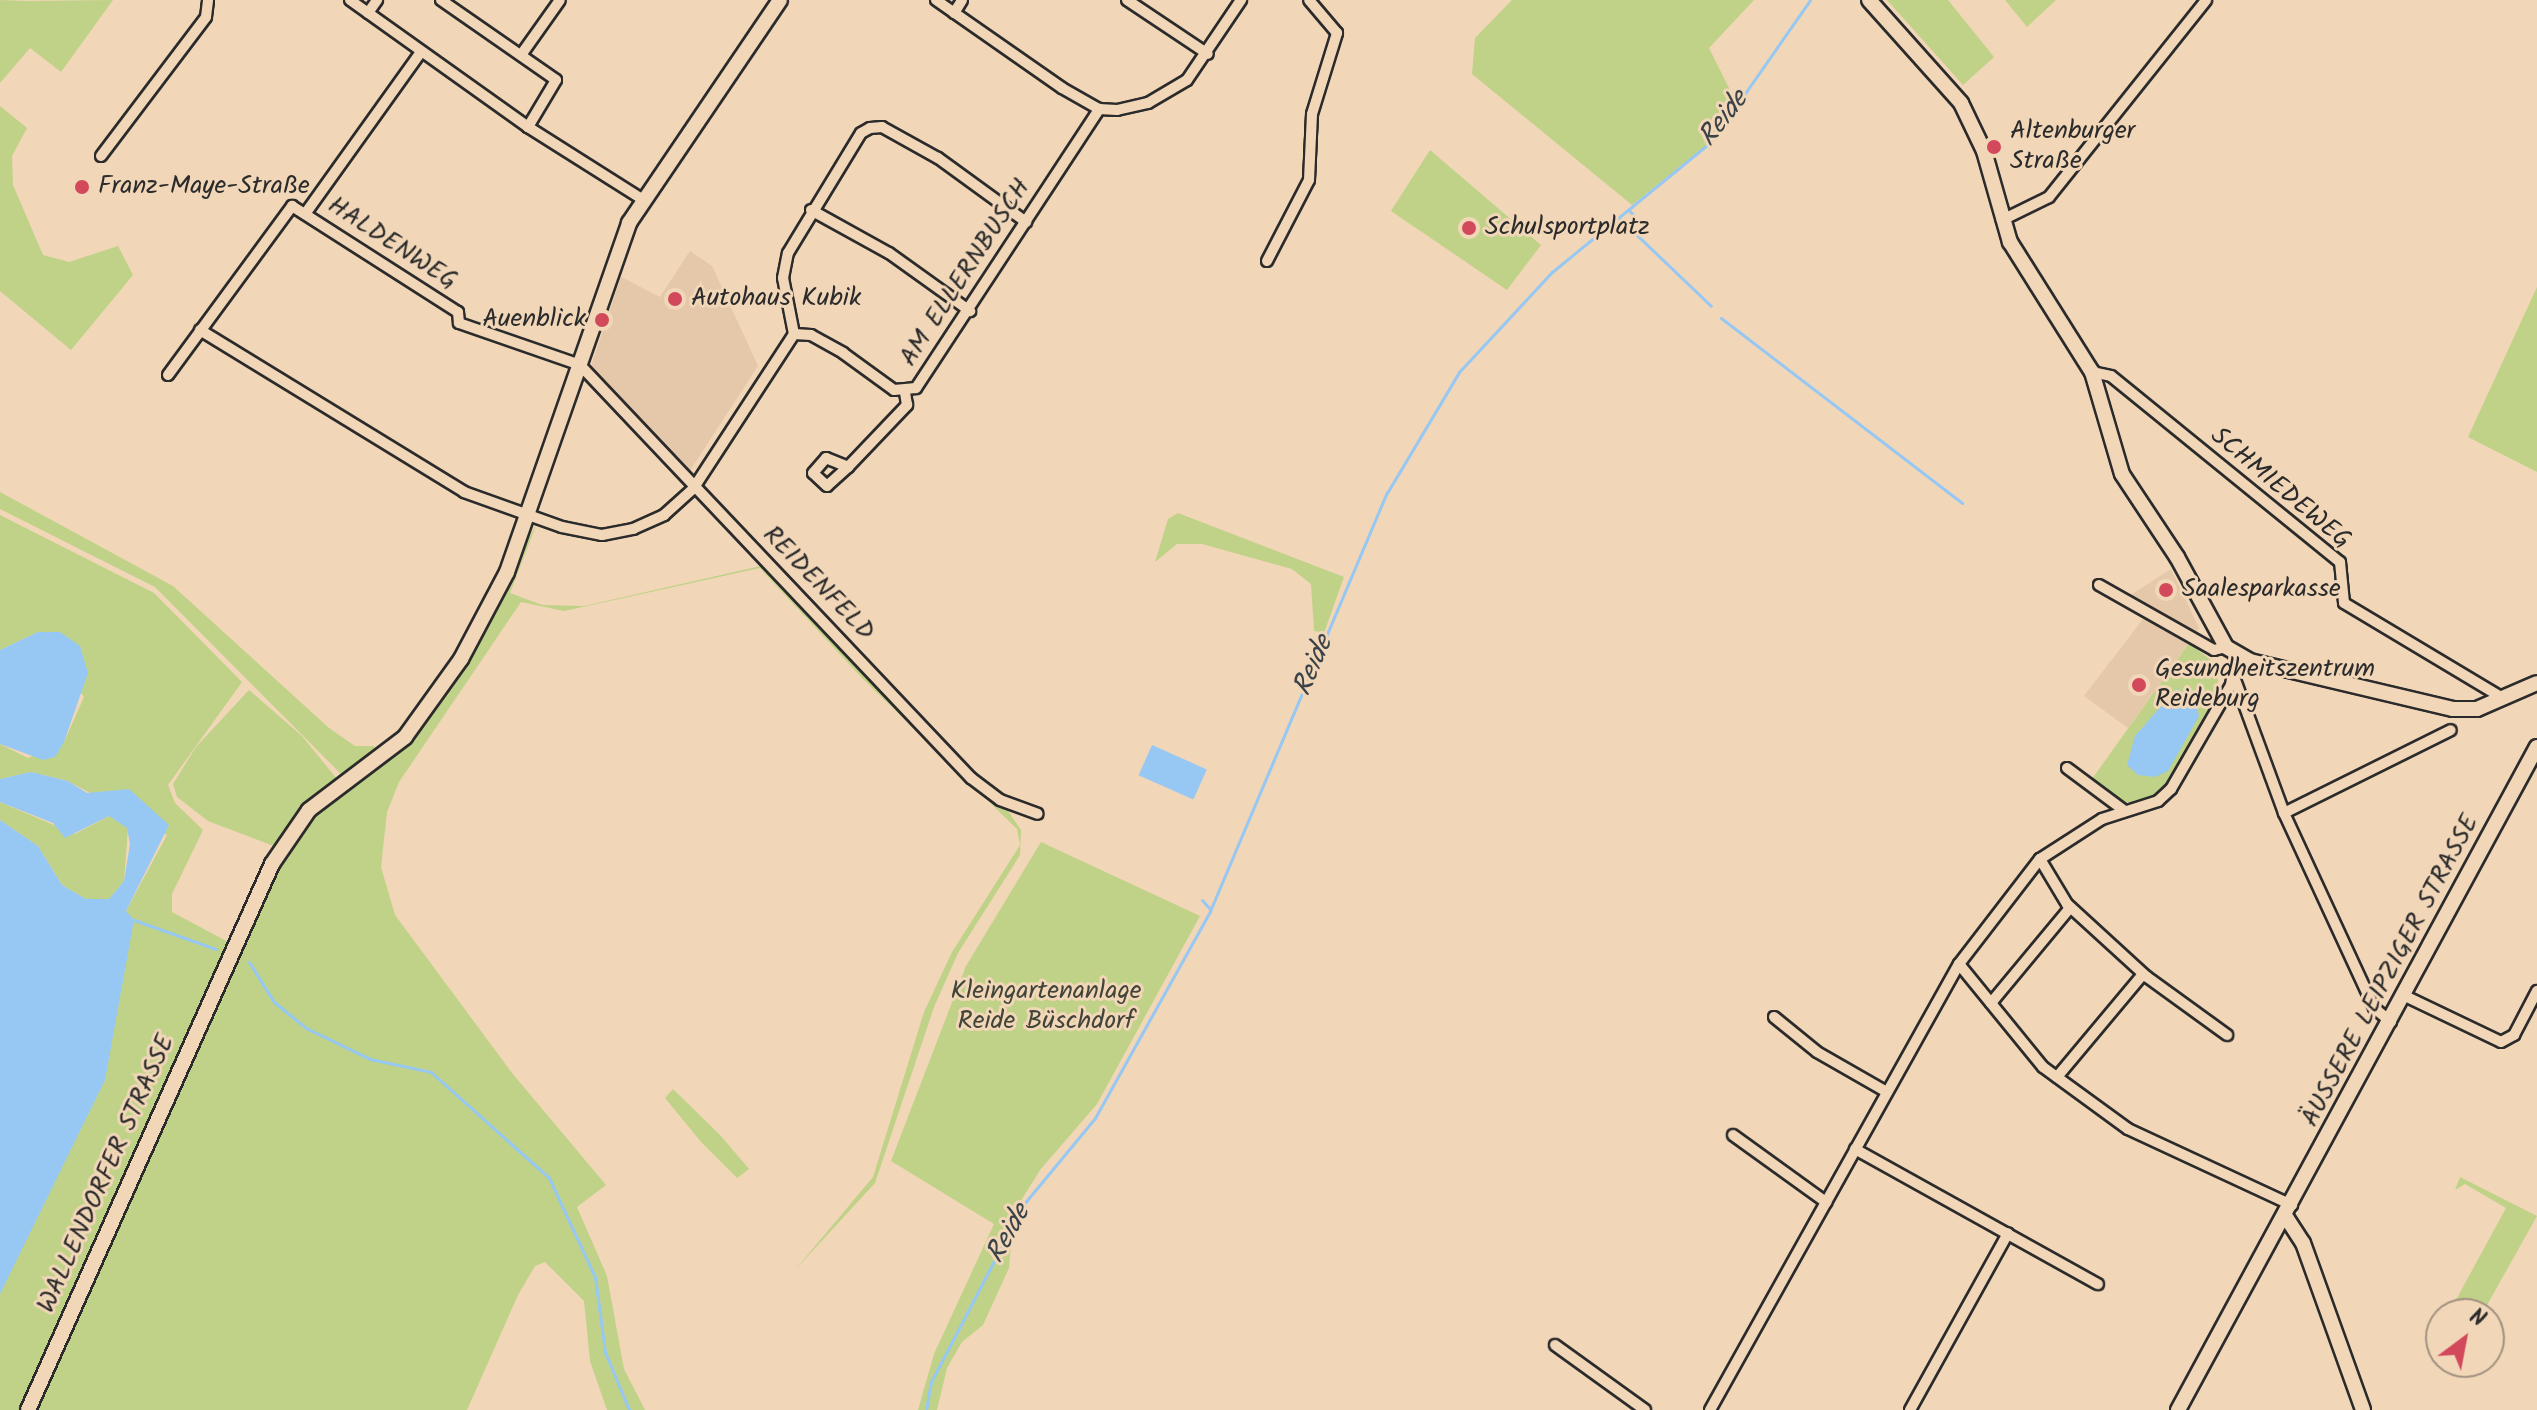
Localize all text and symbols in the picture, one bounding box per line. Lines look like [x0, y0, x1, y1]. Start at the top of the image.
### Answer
water label: Reide [1692, 84, 1756, 154]
place label: Altenburger Straße [2010, 116, 2135, 178]
marker: Altenburger Straße [1985, 138, 2003, 156]
place label: Franz-Maye-Straße [98, 171, 310, 203]
street label: AM ELLERNBUSCH [894, 173, 1038, 373]
marker: Franz-Maye-Straße [73, 178, 91, 196]
street label: HALDENWEG [321, 190, 463, 298]
place label: Schulsportplatz [1485, 212, 1650, 244]
marker: Schulsportplatz [1460, 219, 1478, 237]
place label: Autohaus Kubik [691, 283, 861, 315]
marker: Autohaus Kubik [666, 290, 684, 308]
place label: Auenblick [482, 304, 586, 336]
marker: Auenblick [593, 311, 611, 329]
street label: SCHMIEDEWEG [2203, 421, 2357, 557]
street label: REIDENFELD [755, 520, 881, 648]
place label: Saalesparkasse [2182, 574, 2341, 606]
marker: Saalesparkasse [2157, 581, 2175, 599]
water label: Reide [1286, 631, 1342, 701]
place label: Gesundheitszentrum Reideburg [2155, 654, 2375, 716]
marker: Gesundheitszentrum Reideburg [2130, 676, 2148, 694]
street label: ÄUSSERE LEIPZIGER STRASSE [2295, 810, 2487, 1132]
park label: Kleingartenanlage Reide Büschdorf [951, 976, 1141, 1038]
street label: WALLENDORFER STRASSE [31, 1030, 183, 1318]
water label: Reide [979, 1199, 1039, 1269]
north arrow [2425, 1298, 2505, 1378]
text: N [2462, 1300, 2492, 1337]

